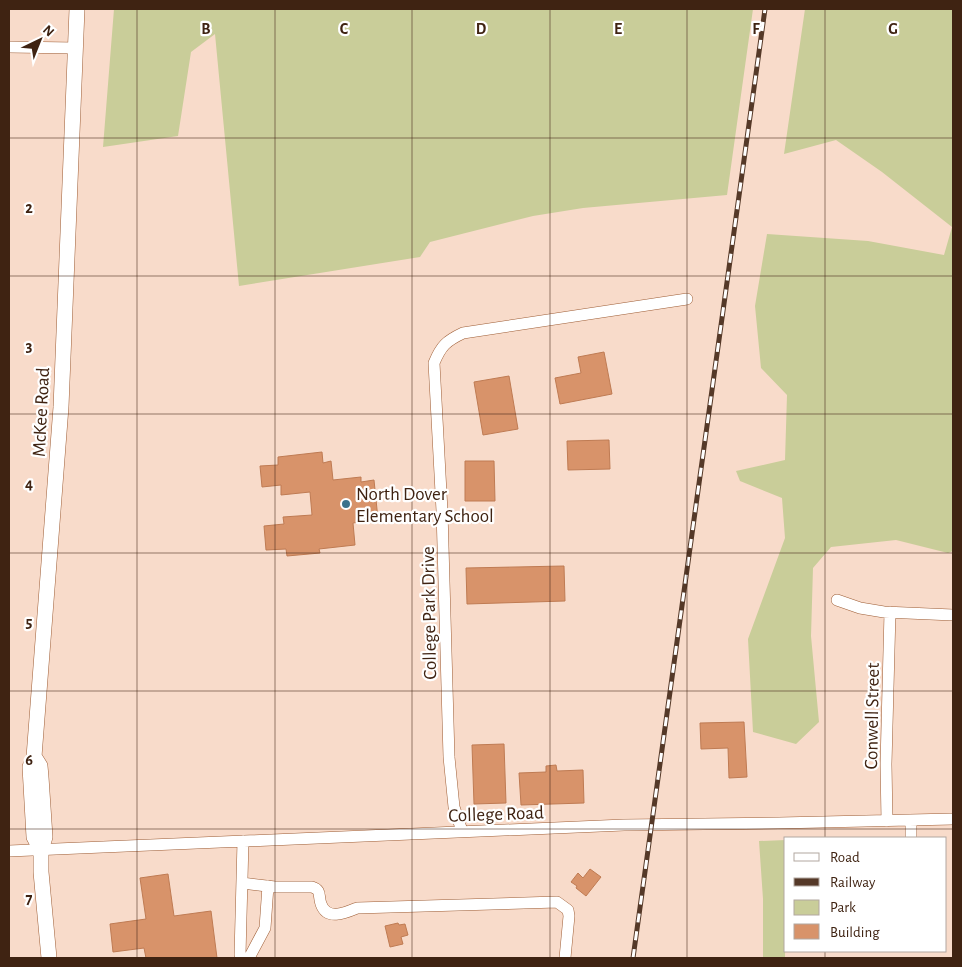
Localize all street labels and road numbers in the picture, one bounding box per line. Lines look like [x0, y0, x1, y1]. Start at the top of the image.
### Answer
street label: McKee Road [30, 367, 53, 457]
street label: College Park Drive [419, 546, 440, 680]
street label: Conwell Street [862, 663, 883, 770]
street label: College Road [448, 803, 544, 826]

